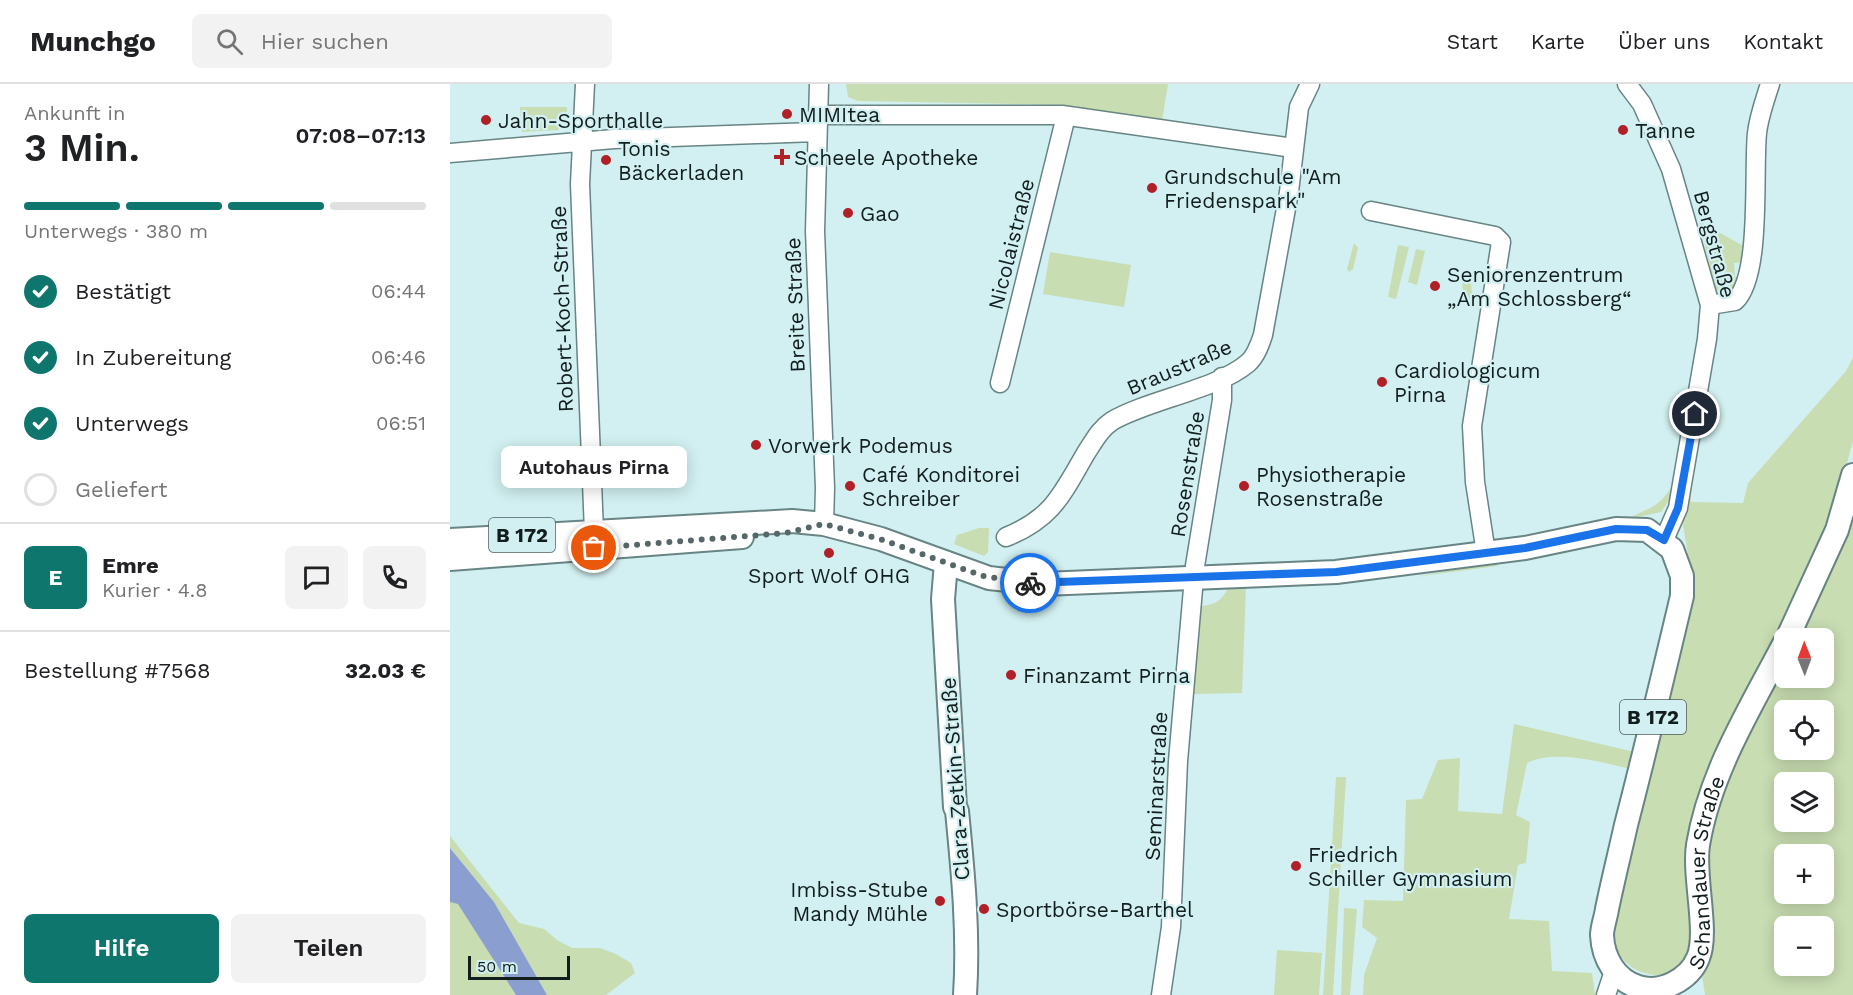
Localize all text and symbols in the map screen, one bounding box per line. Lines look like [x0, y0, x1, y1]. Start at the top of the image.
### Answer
search box [192, 14, 612, 68]
text: Munchgo [30, 25, 156, 58]
icon: search [213, 25, 246, 58]
text: Hier suchen [261, 29, 389, 54]
text: Start [1447, 29, 1498, 54]
text: Karte [1531, 29, 1585, 54]
text: Über uns [1618, 29, 1710, 54]
text: Kontakt [1743, 29, 1823, 54]
text: Ankunft in [24, 101, 125, 125]
place label: MIMItea [799, 102, 880, 127]
marker: MIMItea [780, 107, 794, 121]
place label: Jahn-Sporthalle [498, 108, 663, 133]
marker: Jahn-Sporthalle [479, 113, 493, 127]
place label: Tanne [1635, 118, 1696, 143]
text: 07:08–07:13 [296, 123, 426, 148]
marker: Tanne [1616, 123, 1630, 137]
text: 3 Min. [24, 125, 140, 170]
place label: Tonis Bäckerladen [618, 136, 744, 185]
place label: Scheele Apotheke [794, 145, 978, 170]
marker: Scheele Apotheke [775, 150, 789, 164]
marker: Tonis Bäckerladen [599, 153, 613, 167]
place label: Grundschule "Am Friedenspark" [1164, 164, 1342, 213]
street label: Nicolaistraße [983, 176, 1039, 312]
marker: Grundschule "Am Friedenspark" [1145, 181, 1159, 195]
street label: Bergstraße [1689, 188, 1741, 300]
place label: Gao [860, 201, 900, 226]
street label: Robert-Koch-Straße [546, 205, 578, 413]
marker: Gao [841, 206, 855, 220]
text: Unterwegs · 380 m [24, 219, 208, 243]
street label: Breite Straße [780, 237, 810, 373]
place label: Seniorenzentrum „Am Schlossberg“ [1447, 262, 1632, 311]
icon: check [24, 275, 57, 308]
text: Bestätigt [75, 279, 171, 304]
text: 06:44 [371, 279, 426, 303]
marker: Seniorenzentrum „Am Schlossberg“ [1428, 279, 1442, 293]
street label: Braustraße [1123, 334, 1235, 400]
icon: check [24, 341, 57, 374]
text: In Zubereitung [75, 345, 231, 370]
text: 06:46 [371, 345, 426, 369]
place label: Cardiologicum Pirna [1394, 358, 1540, 407]
marker: Cardiologicum Pirna [1375, 375, 1389, 389]
pin [1669, 388, 1720, 439]
icon: home [1678, 397, 1711, 430]
icon: check [24, 407, 57, 440]
street label: Rosenstraße [1165, 409, 1209, 539]
text: Unterwegs [75, 411, 189, 436]
text: 06:51 [376, 411, 426, 435]
place label: Vorwerk Podemus [768, 433, 953, 458]
marker: Vorwerk Podemus [749, 438, 763, 452]
callout: Autohaus Pirna [501, 446, 687, 488]
text: Autohaus Pirna [519, 455, 669, 479]
place label: Café Konditorei Schreiber [862, 462, 1020, 511]
place label: Physiotherapie Rosenstraße [1256, 462, 1406, 511]
text: Geliefert [75, 477, 167, 502]
marker: Café Konditorei Schreiber [843, 479, 857, 493]
marker: Physiotherapie Rosenstraße [1237, 479, 1251, 493]
road number: B 172 [489, 518, 555, 552]
pin [568, 522, 619, 573]
icon: bag [577, 531, 610, 564]
button: chat [285, 546, 348, 609]
button: phone [363, 546, 426, 609]
marker: Sport Wolf OHG [822, 546, 836, 560]
text: Emre [102, 553, 159, 578]
courier [1000, 553, 1060, 613]
place label: Sport Wolf OHG [748, 563, 910, 588]
text: E [49, 565, 62, 590]
icon: bike [1014, 567, 1047, 600]
text: Kurier · 4.8 [102, 578, 207, 602]
north arrow [1774, 628, 1834, 688]
map controls [1774, 628, 1834, 976]
text: Bestellung #7568 [24, 658, 211, 683]
text: 32.03 € [345, 658, 426, 683]
place label: Finanzamt Pirna [1023, 663, 1190, 688]
marker: Finanzamt Pirna [1004, 668, 1018, 682]
street label: Clara-Zetkin-Straße [935, 677, 975, 881]
road number: B 172 [1620, 700, 1686, 734]
button: locate [1774, 700, 1834, 760]
street label: Seminarstraße [1140, 711, 1172, 861]
street label: Schandauer Straße [1682, 772, 1729, 974]
button: layers [1774, 772, 1834, 832]
place label: Friedrich Schiller Gymnasium [1308, 842, 1512, 891]
button: + [1774, 844, 1834, 904]
marker: Friedrich Schiller Gymnasium [1289, 859, 1303, 873]
place label: Imbiss-Stube Mandy Mühle [790, 877, 928, 926]
marker: Imbiss-Stube Mandy Mühle [933, 894, 947, 908]
place label: Sportbörse-Barthel [996, 897, 1194, 922]
marker: Sportbörse-Barthel [977, 902, 991, 916]
button: Hilfe [24, 914, 219, 983]
button: Teilen [231, 914, 426, 983]
button: − [1774, 916, 1834, 976]
scale bar [468, 953, 570, 980]
text: 50 m [477, 957, 517, 976]

